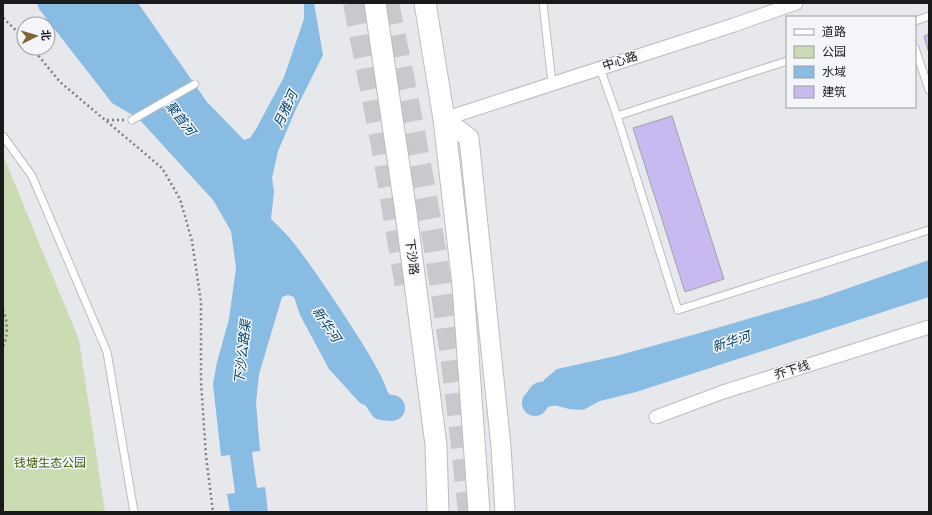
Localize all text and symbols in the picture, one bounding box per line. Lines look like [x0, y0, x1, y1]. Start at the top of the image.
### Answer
north arrow [16, 16, 56, 56]
legend [786, 16, 916, 108]
text: 道路 [822, 24, 846, 39]
text: 北 [39, 29, 53, 41]
text: 公园 [822, 44, 846, 59]
street label: 中心路 [600, 48, 639, 73]
text: 水域 [822, 64, 846, 79]
text: 建筑 [822, 84, 846, 99]
water label: 月雅河 [270, 85, 302, 130]
water label: 聚首河 [163, 98, 201, 141]
street label: 下沙路 [403, 238, 422, 276]
water label: 新华河 [309, 303, 346, 347]
water label: 下沙公路渠 [231, 317, 254, 385]
water label: 新华河 [710, 326, 755, 355]
street label: 乔下线 [772, 357, 811, 382]
park label: 钱塘生态公园 [14, 455, 86, 470]

